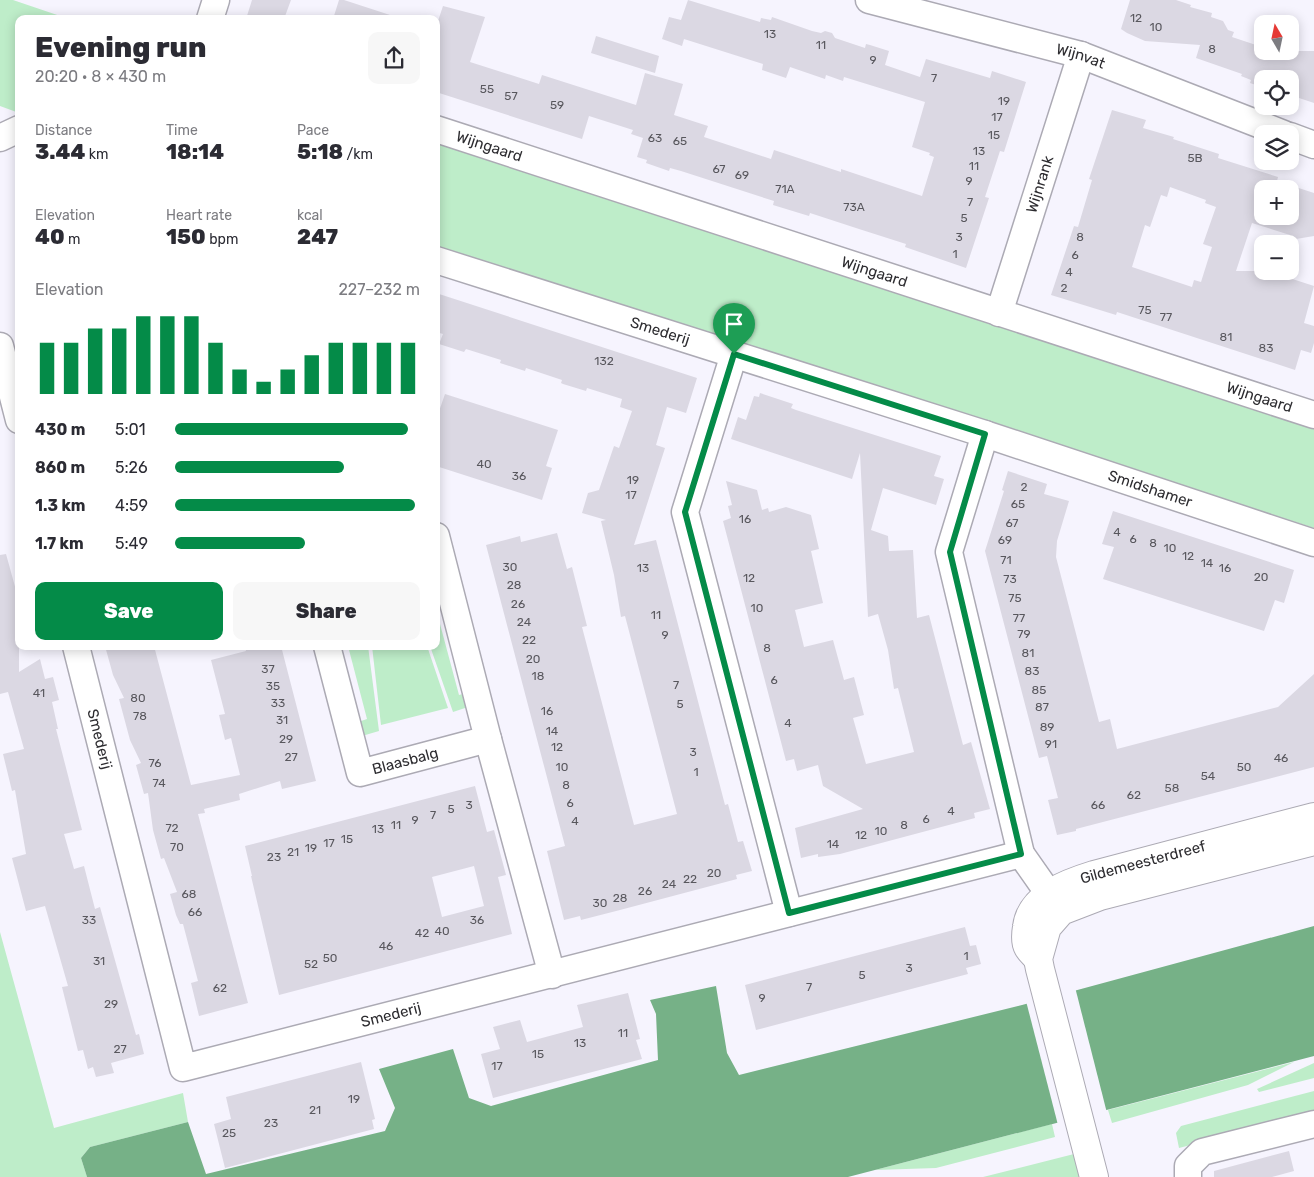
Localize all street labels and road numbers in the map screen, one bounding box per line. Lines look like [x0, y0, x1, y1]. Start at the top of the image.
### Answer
street label: Wijnvat [1054, 40, 1108, 73]
street label: Wijngaard [454, 127, 525, 166]
street label: Wijnrank [1022, 153, 1058, 215]
street label: Wijngaard [839, 253, 910, 291]
street label: Smederij [628, 313, 692, 349]
street label: Wijngaard [1224, 378, 1295, 416]
street label: Smidshamer [1106, 466, 1195, 511]
street label: Smederij [83, 707, 116, 771]
street label: Blaasbalg [370, 744, 440, 778]
street label: Gildemeesterdreef [1078, 837, 1208, 888]
street label: Smederij [359, 999, 423, 1031]

